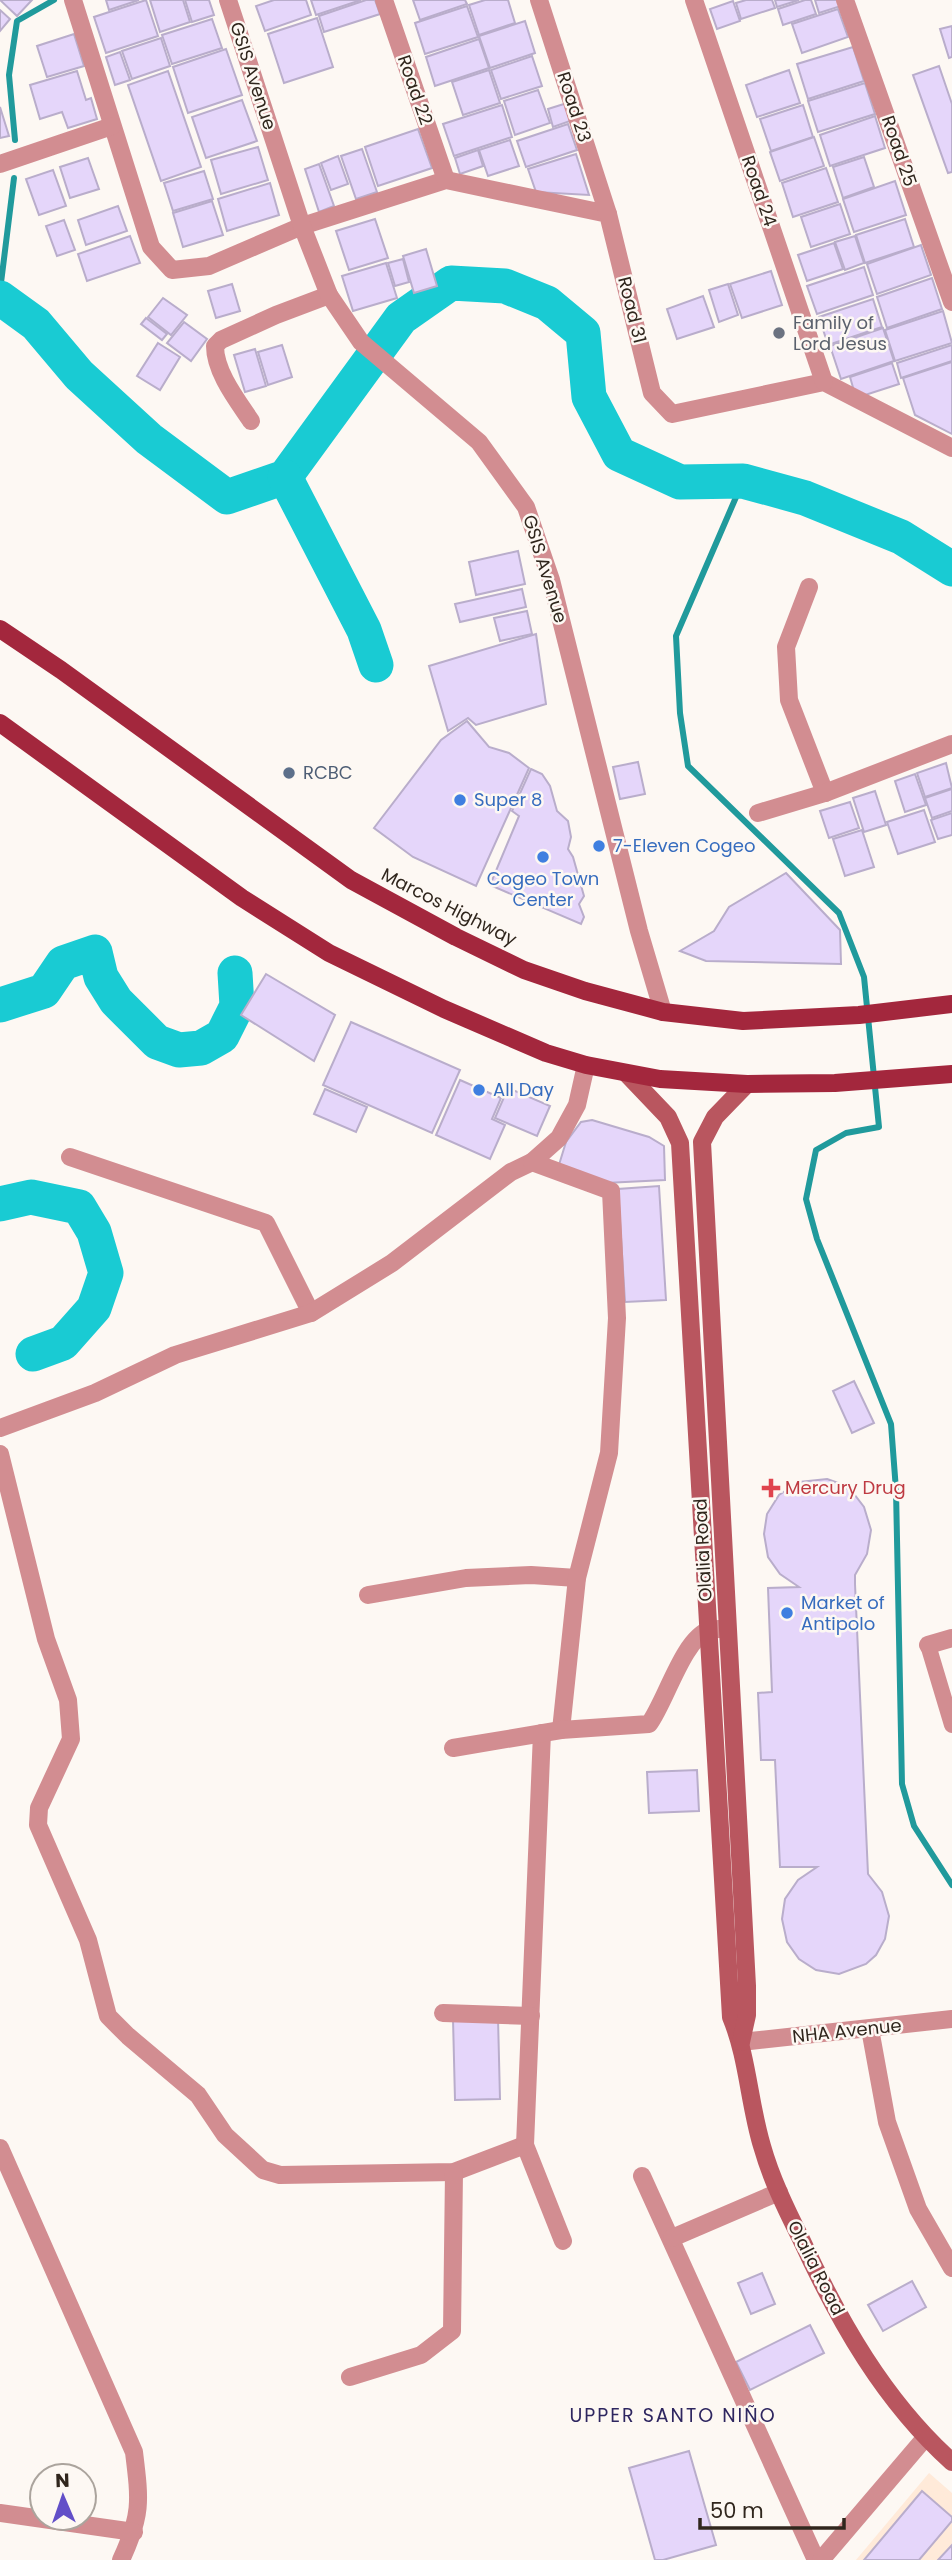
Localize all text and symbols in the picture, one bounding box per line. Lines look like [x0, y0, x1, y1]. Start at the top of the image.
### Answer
street label: GSIS Avenue [224, 19, 283, 133]
street label: Road 22 [392, 52, 439, 128]
street label: Road 23 [551, 68, 598, 145]
street label: Road 25 [876, 112, 923, 190]
street label: Road 24 [736, 152, 783, 230]
street label: Road 31 [612, 274, 653, 346]
place label: Family of Lord Jesus [793, 310, 887, 356]
marker: Family of Lord Jesus [771, 325, 787, 341]
street label: GSIS Avenue [517, 512, 574, 626]
place label: RCBC [303, 760, 353, 785]
marker: RCBC [281, 765, 297, 781]
place label: Super 8 [474, 787, 542, 812]
marker: Super 8 [452, 792, 468, 808]
place label: 7-Eleven Cogeo [613, 833, 755, 858]
marker: 7-Eleven Cogeo [591, 838, 607, 854]
marker: Cogeo Town Center [535, 849, 551, 865]
street label: Marcos Highway [377, 862, 521, 951]
place label: Cogeo Town Center [487, 866, 599, 912]
place label: All Day [493, 1077, 554, 1102]
marker: All Day [471, 1082, 487, 1098]
place label: Mercury Drug [785, 1475, 906, 1500]
marker: Mercury Drug [763, 1480, 779, 1496]
street label: Olalia Road [687, 1498, 718, 1602]
place label: Market of Antipolo [801, 1590, 885, 1636]
marker: Market of Antipolo [779, 1605, 795, 1621]
street label: NHA Avenue [791, 2012, 903, 2049]
street label: Olalia Road [782, 2216, 851, 2320]
district label: UPPER SANTO NIÑO [569, 2402, 777, 2429]
north arrow [28, 2462, 98, 2532]
text: N [55, 2467, 70, 2494]
scale bar [700, 2486, 844, 2530]
text: 50 m [710, 2496, 764, 2525]

